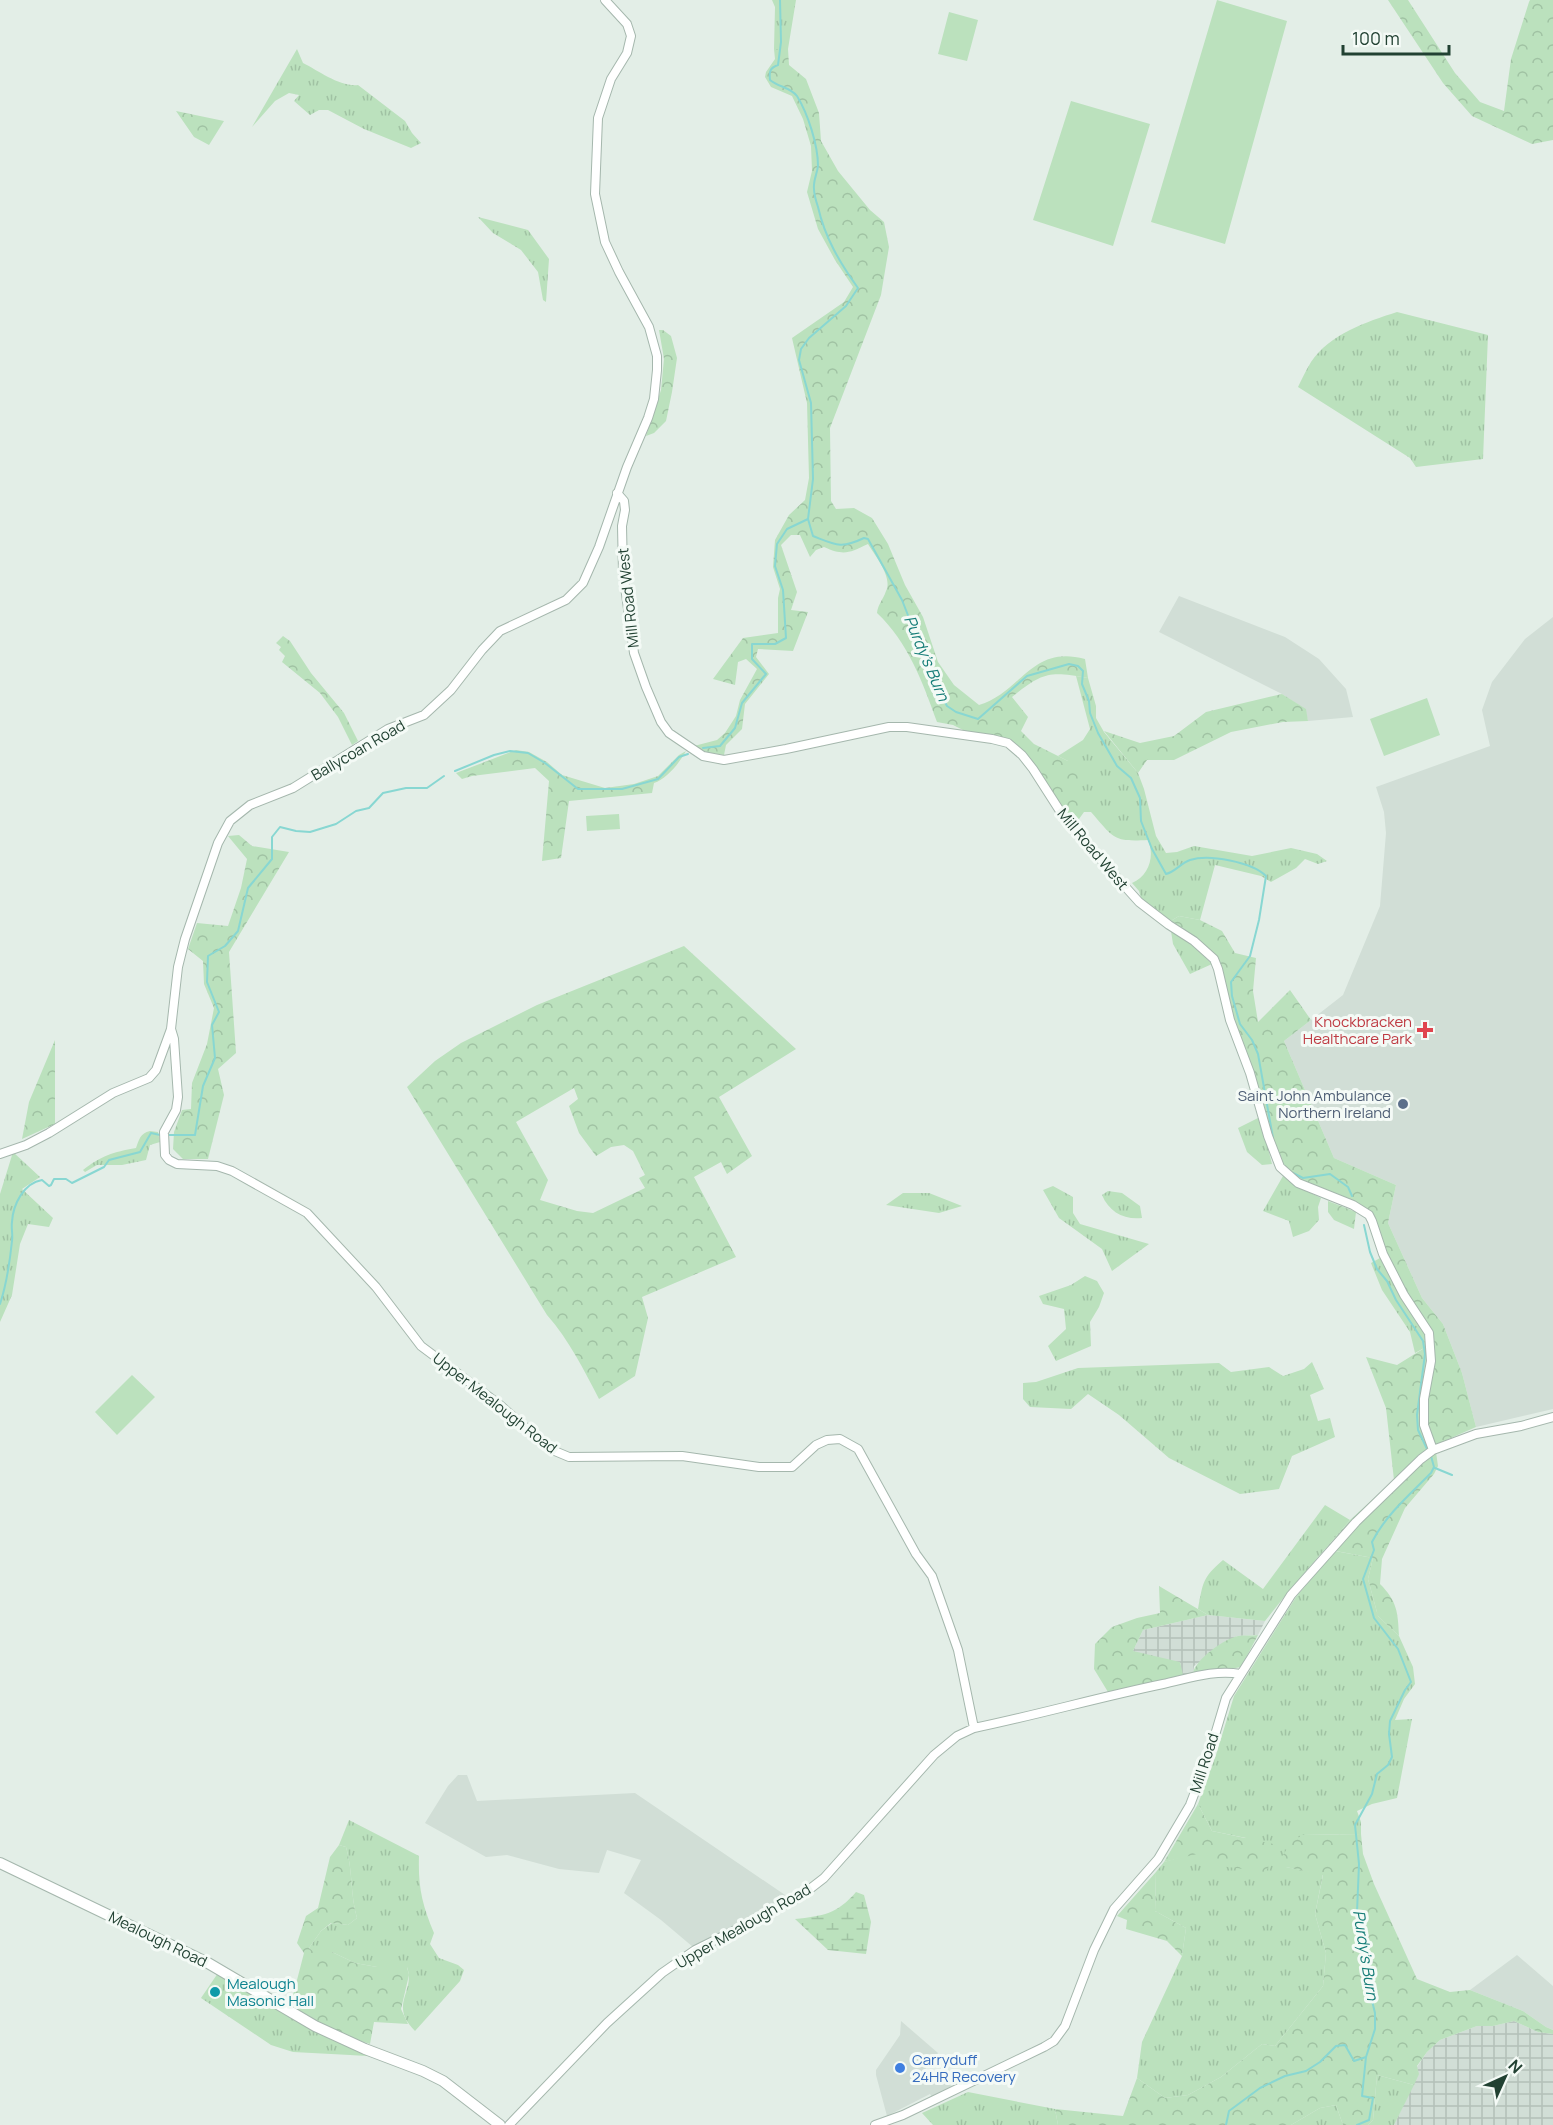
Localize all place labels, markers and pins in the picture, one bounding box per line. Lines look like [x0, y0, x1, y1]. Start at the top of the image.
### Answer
place label: Knockbracken Healthcare Park [1303, 1011, 1413, 1049]
marker: Knockbracken Healthcare Park [1416, 1021, 1434, 1039]
place label: Saint John Ambulance Northern Ireland [1238, 1085, 1391, 1123]
marker: Saint John Ambulance Northern Ireland [1396, 1097, 1410, 1111]
place label: Mealough Masonic Hall [227, 1973, 314, 2011]
marker: Mealough Masonic Hall [208, 1985, 222, 1999]
place label: Carryduff 24HR Recovery [912, 2049, 1016, 2087]
marker: Carryduff 24HR Recovery [893, 2061, 907, 2075]

